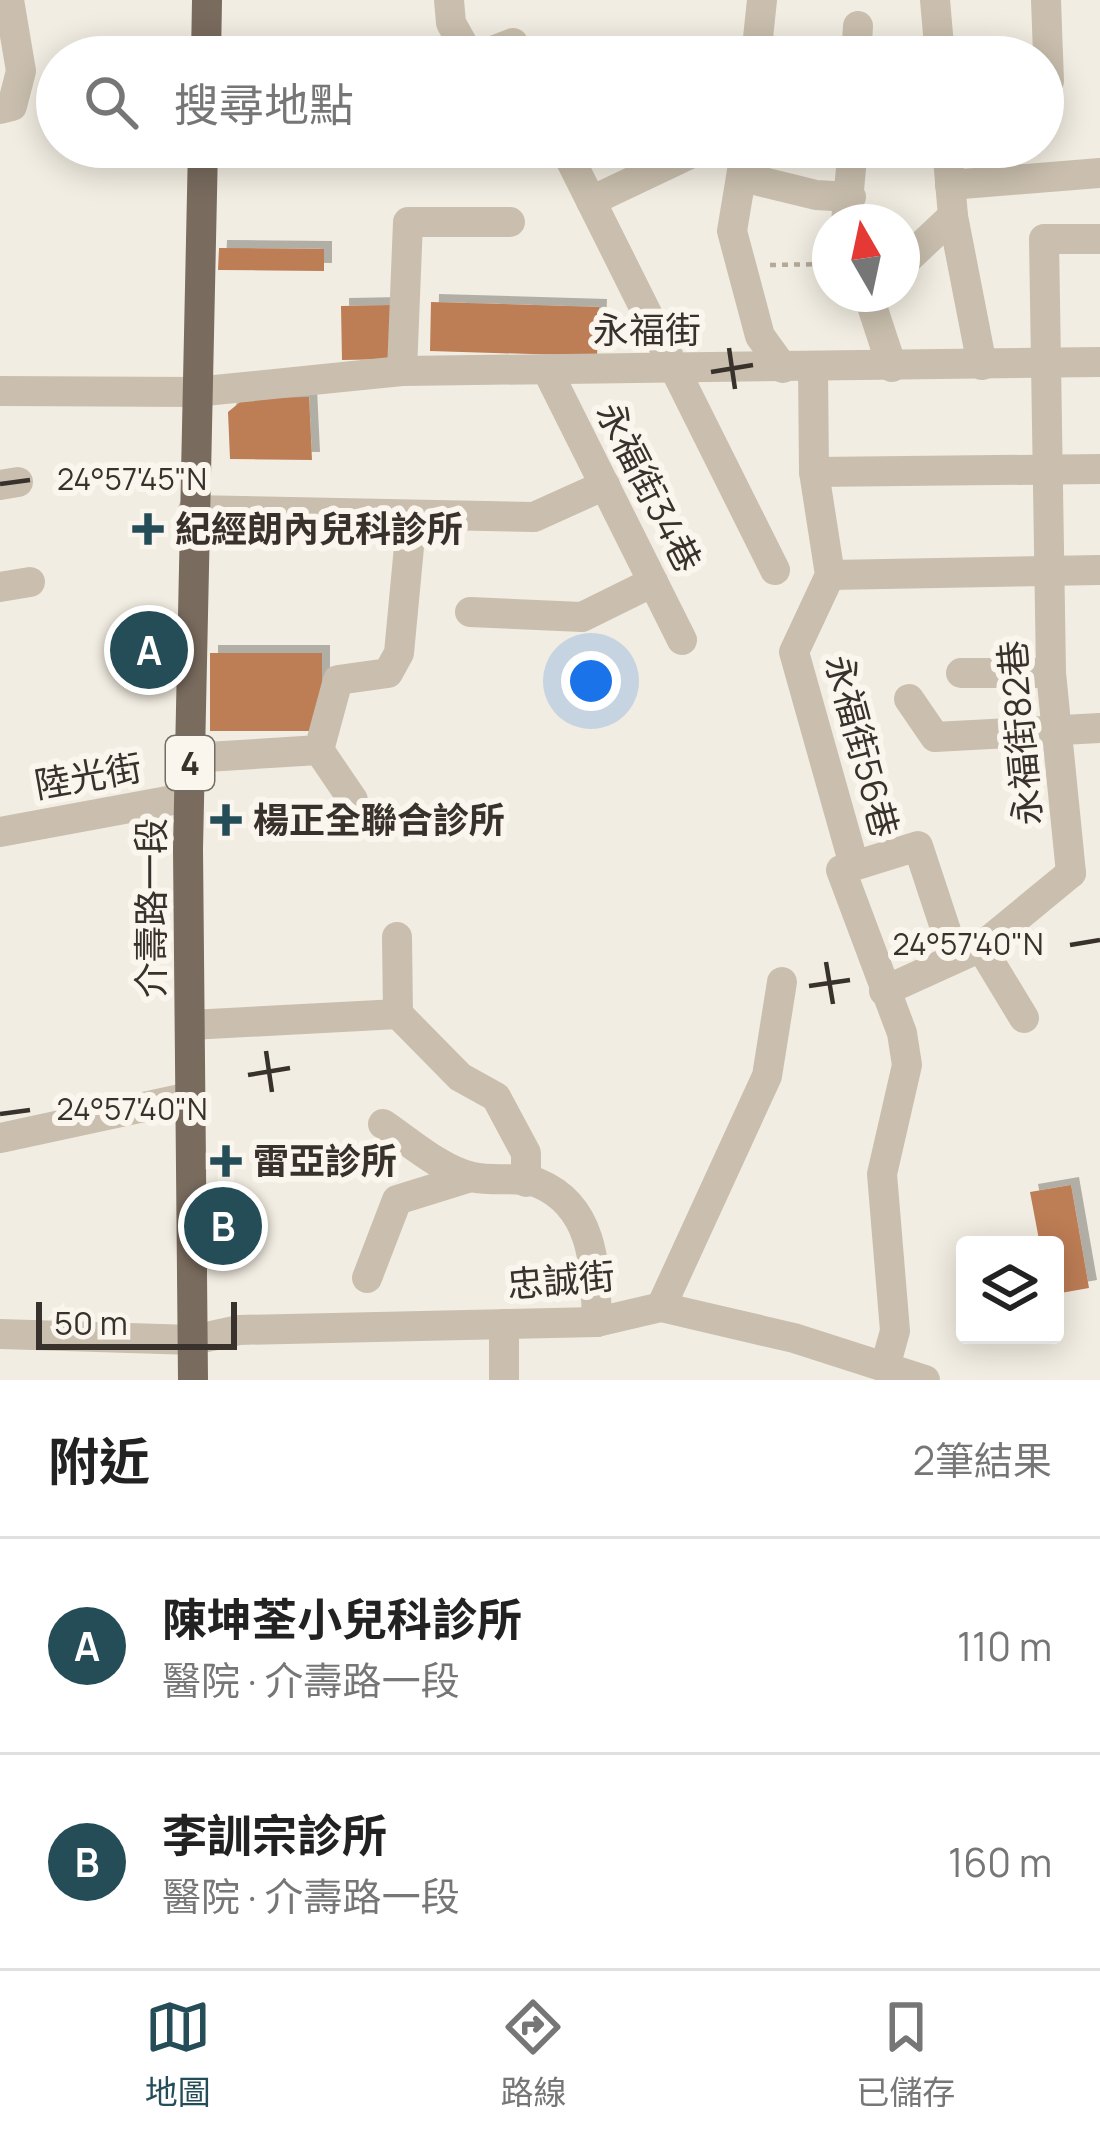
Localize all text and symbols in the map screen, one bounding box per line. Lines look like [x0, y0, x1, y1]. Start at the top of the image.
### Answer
search box [36, 36, 1064, 168]
icon: search [78, 69, 144, 135]
text: 搜尋地點 [174, 73, 354, 135]
north arrow [812, 204, 920, 312]
street label: 永福街 [593, 305, 701, 354]
street label: 永福街34巷 [586, 393, 713, 580]
text: 24°57'45"N [57, 458, 207, 499]
place label: 紀經朗內兒科診所 [175, 504, 463, 553]
marker: 紀經朗內兒科診所 [132, 513, 164, 545]
pin: A [110, 605, 188, 695]
street label: 永福街82巷 [987, 639, 1052, 828]
street label: 永福街56巷 [815, 649, 910, 843]
your location [561, 651, 621, 711]
road number: 4 [166, 736, 214, 790]
street label: 陸光街 [30, 742, 145, 809]
place label: 楊正全聯合診所 [253, 795, 505, 844]
marker: 楊正全聯合診所 [210, 804, 242, 836]
street label: 介壽路一段 [126, 818, 175, 998]
text: 24°57'40"N [892, 923, 1044, 964]
text: 24°57'40"N [56, 1088, 208, 1129]
place label: 雷亞診所 [253, 1136, 397, 1185]
marker: 雷亞診所 [210, 1145, 242, 1177]
pin: B [184, 1181, 262, 1271]
map controls [956, 1236, 1064, 1344]
button: layers [956, 1236, 1064, 1344]
street label: 忠誠街 [505, 1250, 617, 1309]
scale bar [36, 1296, 237, 1349]
text: 50 m [54, 1300, 128, 1345]
text: 附近 [48, 1426, 150, 1495]
text: 2筆結果 [913, 1433, 1052, 1487]
text: 陳坤荃小兒科診所 [162, 1588, 522, 1650]
text: A [74, 1619, 100, 1673]
text: 110 m [957, 1619, 1052, 1673]
text: 醫院 · 介壽路一段 [162, 1653, 459, 1707]
text: 李訓宗診所 [162, 1804, 387, 1866]
text: B [75, 1835, 99, 1889]
text: 160 m [948, 1835, 1052, 1889]
text: 醫院 · 介壽路一段 [162, 1869, 459, 1923]
tab: 地圖 [145, 1994, 211, 2114]
tab: 路線 [500, 1994, 566, 2114]
tab: 已儲存 [856, 1994, 955, 2114]

